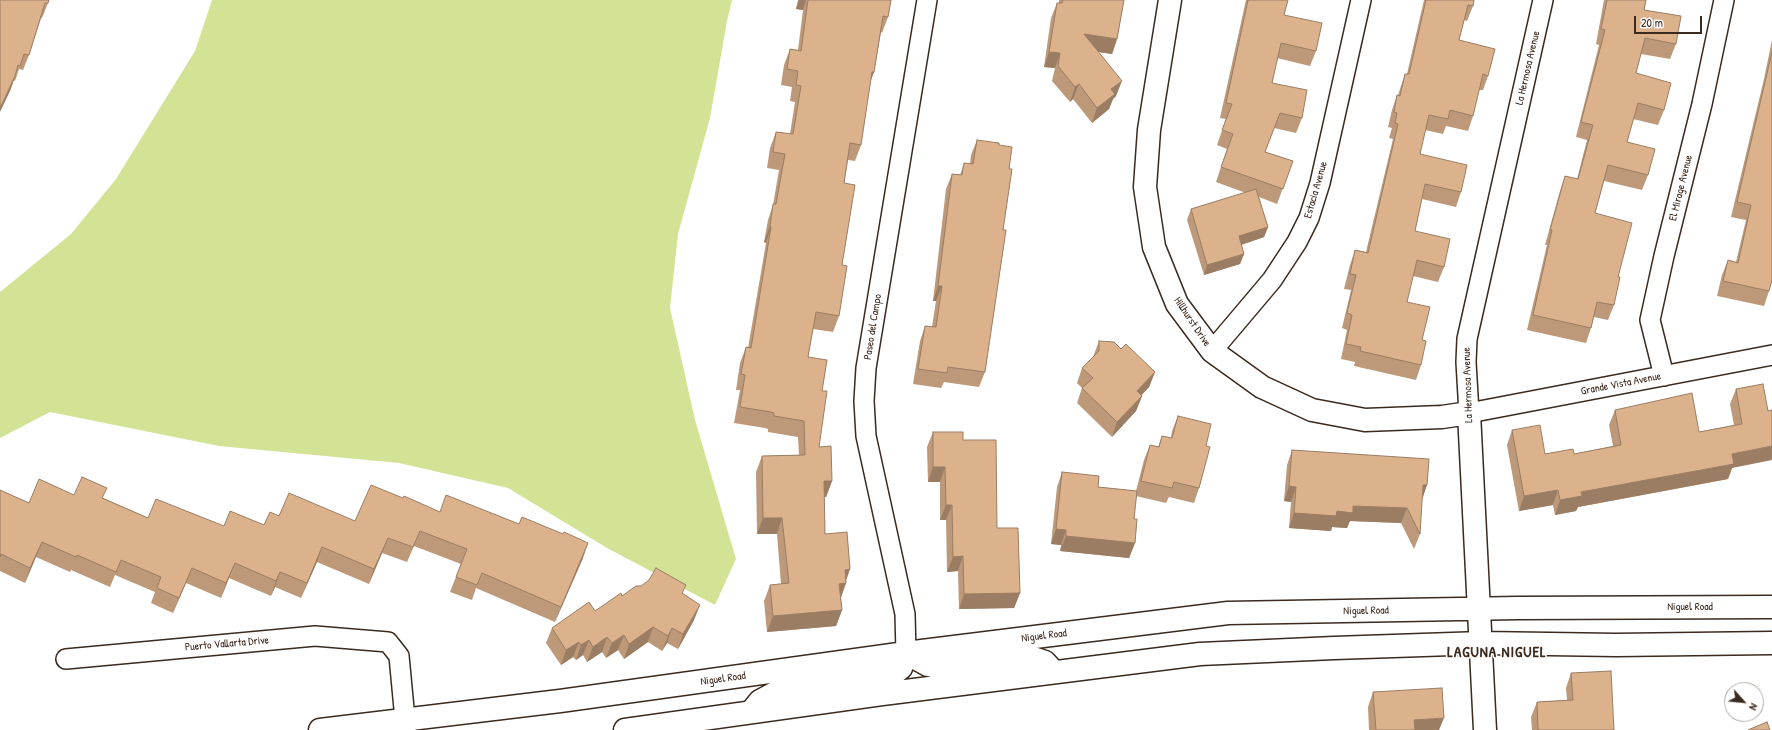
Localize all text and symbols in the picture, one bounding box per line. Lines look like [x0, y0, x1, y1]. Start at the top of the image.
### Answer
scale bar [1636, 8, 1704, 34]
text: 20 m [1641, 14, 1663, 31]
street label: La Hermosa Avenue [1513, 30, 1543, 106]
street label: El Mirage Avenue [1666, 154, 1696, 222]
street label: Estacia Avenue [1302, 160, 1330, 220]
street label: Paseo del Campo [861, 293, 885, 361]
street label: Hillhurst Drive [1171, 295, 1213, 349]
street label: La Hermosa Avenue [1460, 347, 1476, 423]
street label: Grande Vista Avenue [1580, 370, 1662, 398]
street label: Niguel Road [1667, 600, 1713, 614]
street label: Niguel Road [1343, 604, 1389, 618]
street label: Niguel Road [1021, 627, 1067, 645]
street label: Puerto Vallarta Drive [185, 634, 269, 654]
district label: LAGUNA NIGUEL [1447, 644, 1547, 662]
street label: Niguel Road [700, 669, 746, 689]
north arrow [1724, 682, 1764, 722]
text: N [1746, 701, 1761, 713]

